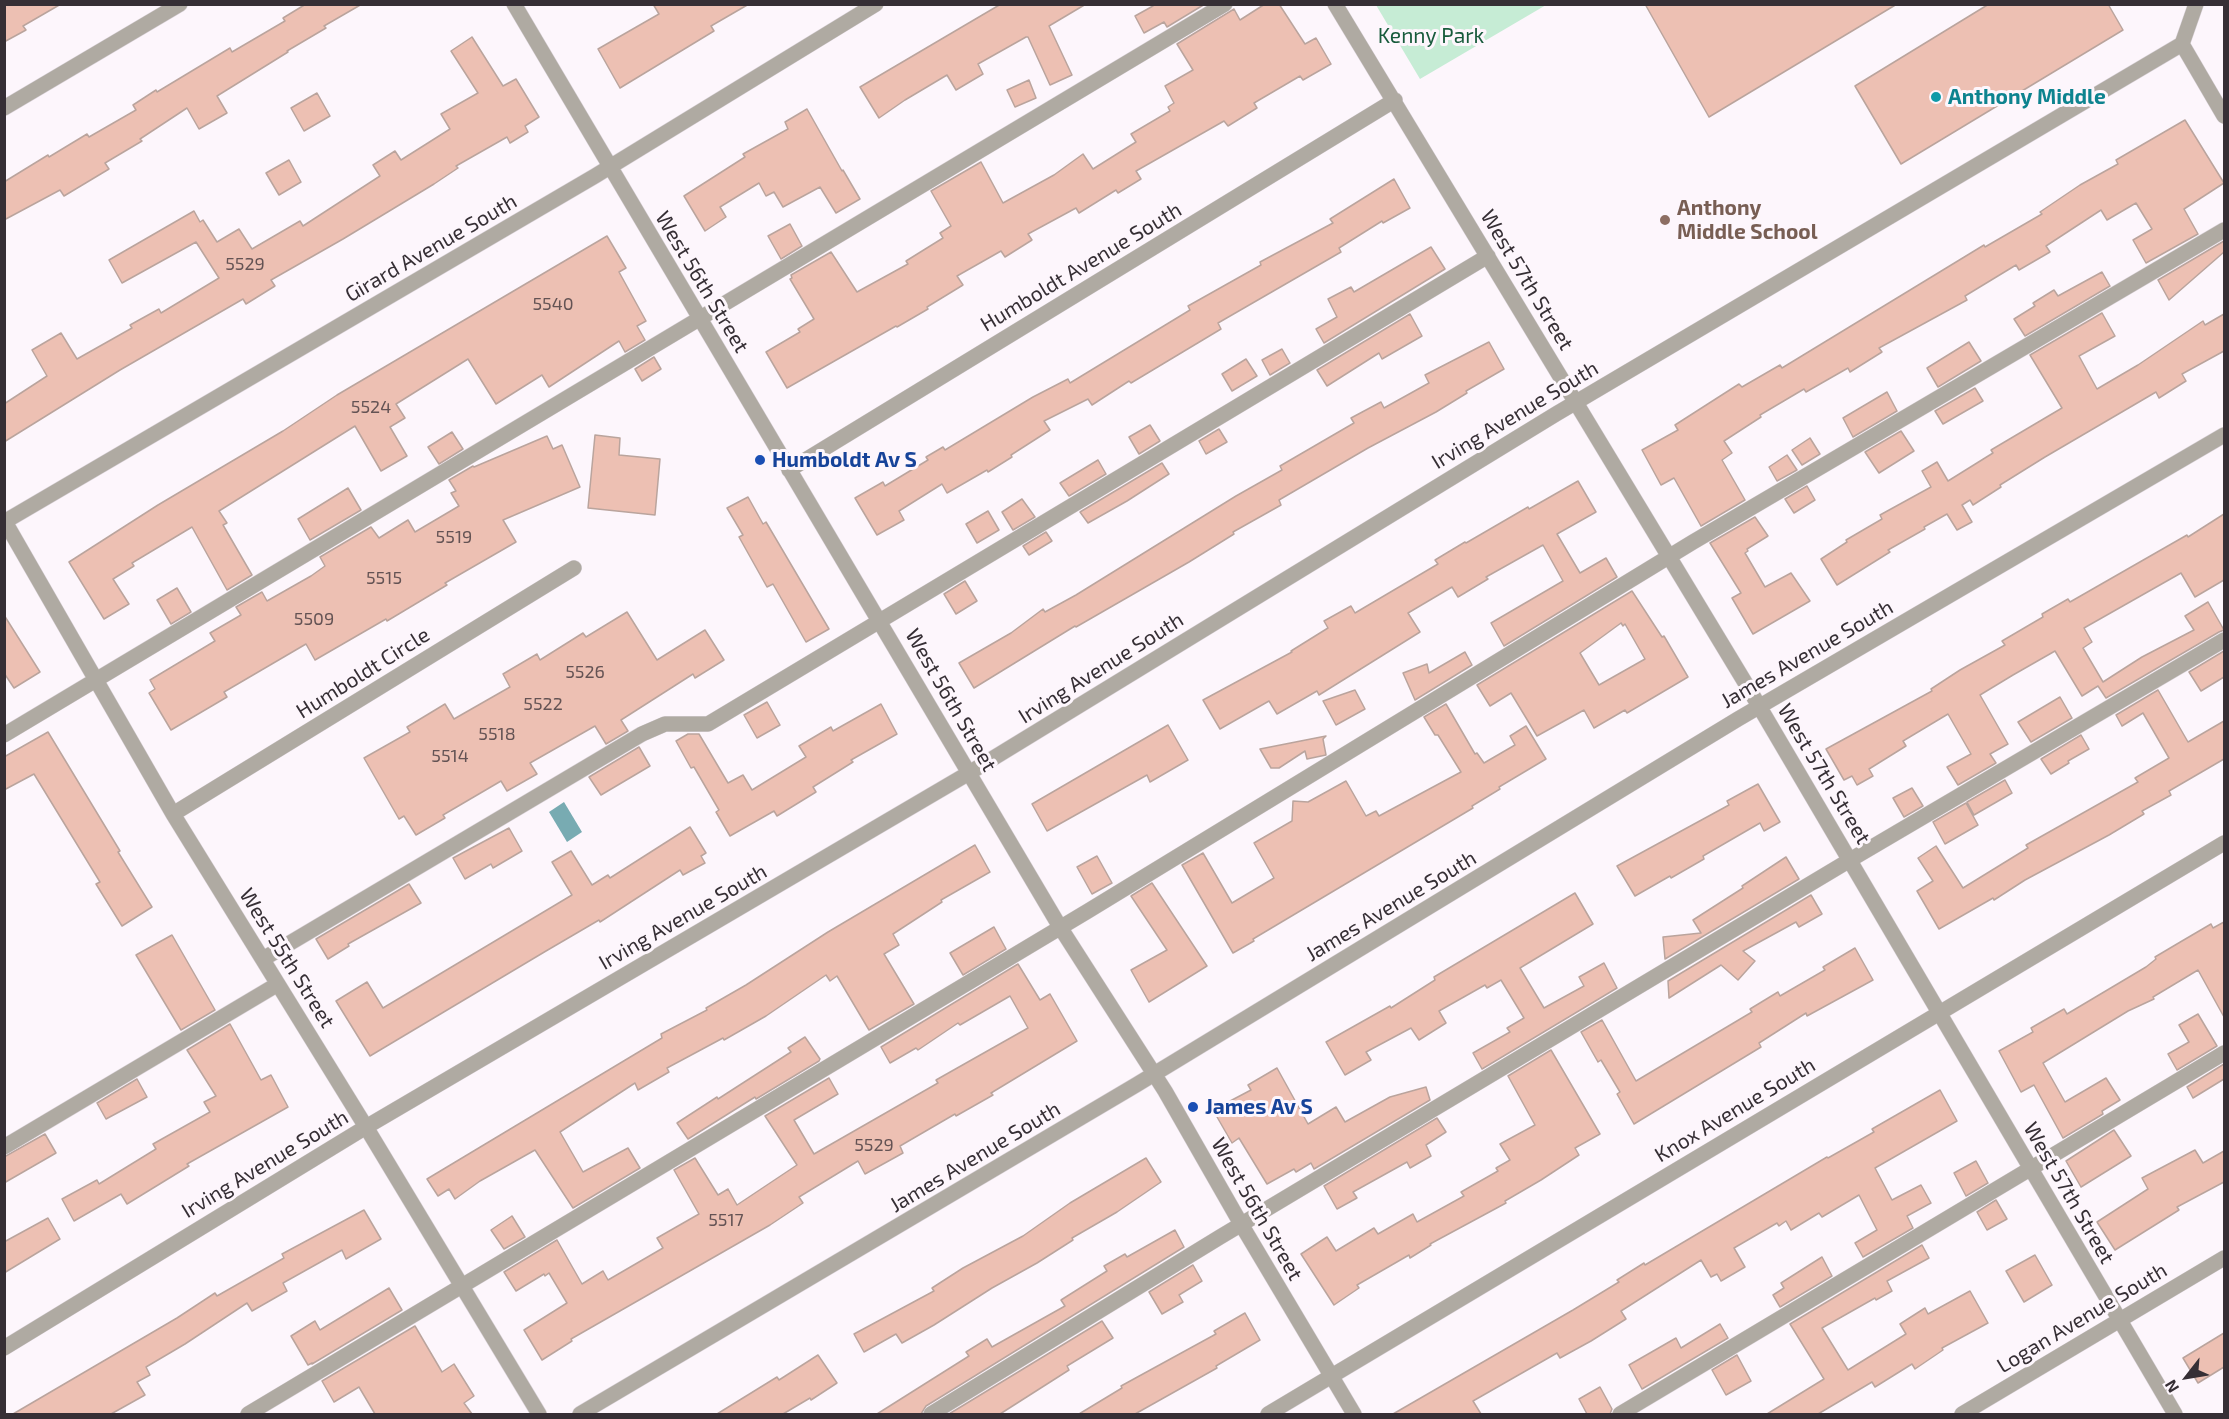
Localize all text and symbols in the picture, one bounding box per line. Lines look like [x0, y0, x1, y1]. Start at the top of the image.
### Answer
park label: Kenny Park [1378, 23, 1484, 49]
place label: Anthony Middle [1948, 84, 2106, 110]
marker: Anthony Middle [1929, 90, 1943, 104]
street label: Girard Avenue South [341, 189, 521, 307]
place label: Anthony Middle School [1677, 195, 1818, 245]
street label: Humboldt Avenue South [976, 197, 1186, 337]
street label: West 57th Street [1475, 205, 1579, 355]
street label: West 56th Street [650, 207, 754, 357]
marker: Anthony Middle School [1658, 213, 1672, 227]
house number: 5529 [225, 253, 265, 275]
house number: 5540 [532, 293, 574, 315]
street label: Irving Avenue South [1427, 355, 1603, 475]
house number: 5524 [351, 396, 391, 418]
place label: Humboldt Av S [772, 447, 917, 473]
marker: Humboldt Av S [753, 453, 767, 467]
house number: 5519 [436, 526, 472, 548]
house number: 5515 [366, 567, 402, 589]
street label: James Avenue South [1716, 594, 1898, 714]
street label: Irving Avenue South [1014, 607, 1188, 729]
house number: 5509 [294, 608, 334, 630]
street label: Humboldt Circle [292, 622, 434, 724]
street label: West 56th Street [900, 624, 1002, 776]
house number: 5526 [565, 661, 605, 683]
house number: 5522 [523, 693, 563, 715]
street label: West 57th Street [1772, 699, 1876, 849]
house number: 5518 [478, 723, 516, 745]
house number: 5514 [431, 745, 469, 767]
street label: James Avenue South [1301, 845, 1481, 967]
street label: Irving Avenue South [595, 859, 771, 975]
street label: West 55th Street [234, 884, 340, 1032]
street label: Knox Avenue South [1650, 1052, 1820, 1168]
place label: James Av S [1205, 1094, 1313, 1120]
street label: James Avenue South [885, 1096, 1065, 1218]
marker: James Av S [1186, 1100, 1200, 1114]
street label: Irving Avenue South [177, 1104, 353, 1224]
street label: West 57th Street [2018, 1118, 2120, 1268]
street label: West 56th Street [1206, 1133, 1308, 1285]
house number: 5529 [854, 1134, 894, 1156]
house number: 5517 [708, 1209, 744, 1231]
street label: Logan Avenue South [1993, 1257, 2171, 1379]
north arrow [2157, 1347, 2217, 1407]
text: N [2160, 1377, 2182, 1396]

